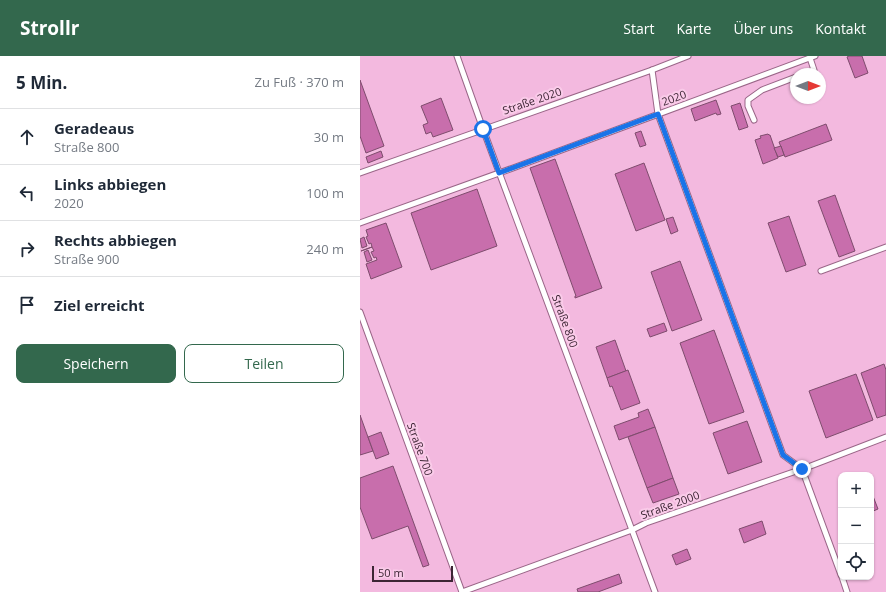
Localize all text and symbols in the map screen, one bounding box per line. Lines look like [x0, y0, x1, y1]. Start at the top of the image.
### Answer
text: Strollr [20, 15, 79, 41]
text: Start [623, 19, 655, 38]
text: Karte [677, 19, 711, 38]
text: Über uns [733, 19, 793, 38]
text: Kontakt [815, 19, 866, 38]
north arrow [790, 68, 826, 104]
text: 5 Min. [16, 71, 67, 94]
text: Zu Fuß · 370 m [255, 73, 344, 91]
street label: Straße 2020 [500, 83, 563, 118]
street label: 2020 [659, 86, 688, 109]
text: Geradeaus [54, 118, 134, 138]
route start [474, 120, 492, 138]
icon: ahead [16, 126, 38, 148]
text: 30 m [314, 128, 344, 146]
text: Straße 800 [54, 138, 119, 156]
text: Links abbiegen [54, 174, 166, 194]
icon: left [16, 182, 38, 204]
text: 100 m [306, 184, 344, 202]
text: 2020 [54, 194, 84, 212]
text: Rechts abbiegen [54, 230, 177, 250]
icon: right [16, 238, 38, 260]
text: 240 m [306, 240, 344, 258]
text: Straße 900 [54, 250, 119, 268]
street label: Straße 800 [549, 292, 582, 349]
icon: arrive [16, 294, 38, 316]
text: Ziel erreicht [54, 295, 145, 315]
button: Speichern [16, 344, 176, 383]
button: Teilen [184, 344, 344, 383]
street label: Straße 700 [404, 420, 437, 477]
route end [793, 460, 811, 478]
map controls [838, 472, 874, 580]
button: + [838, 472, 874, 508]
street label: Straße 2000 [638, 487, 701, 522]
button: − [838, 508, 874, 544]
button: locate [838, 544, 874, 580]
scale bar [372, 564, 453, 583]
text: 50 m [378, 565, 404, 580]

